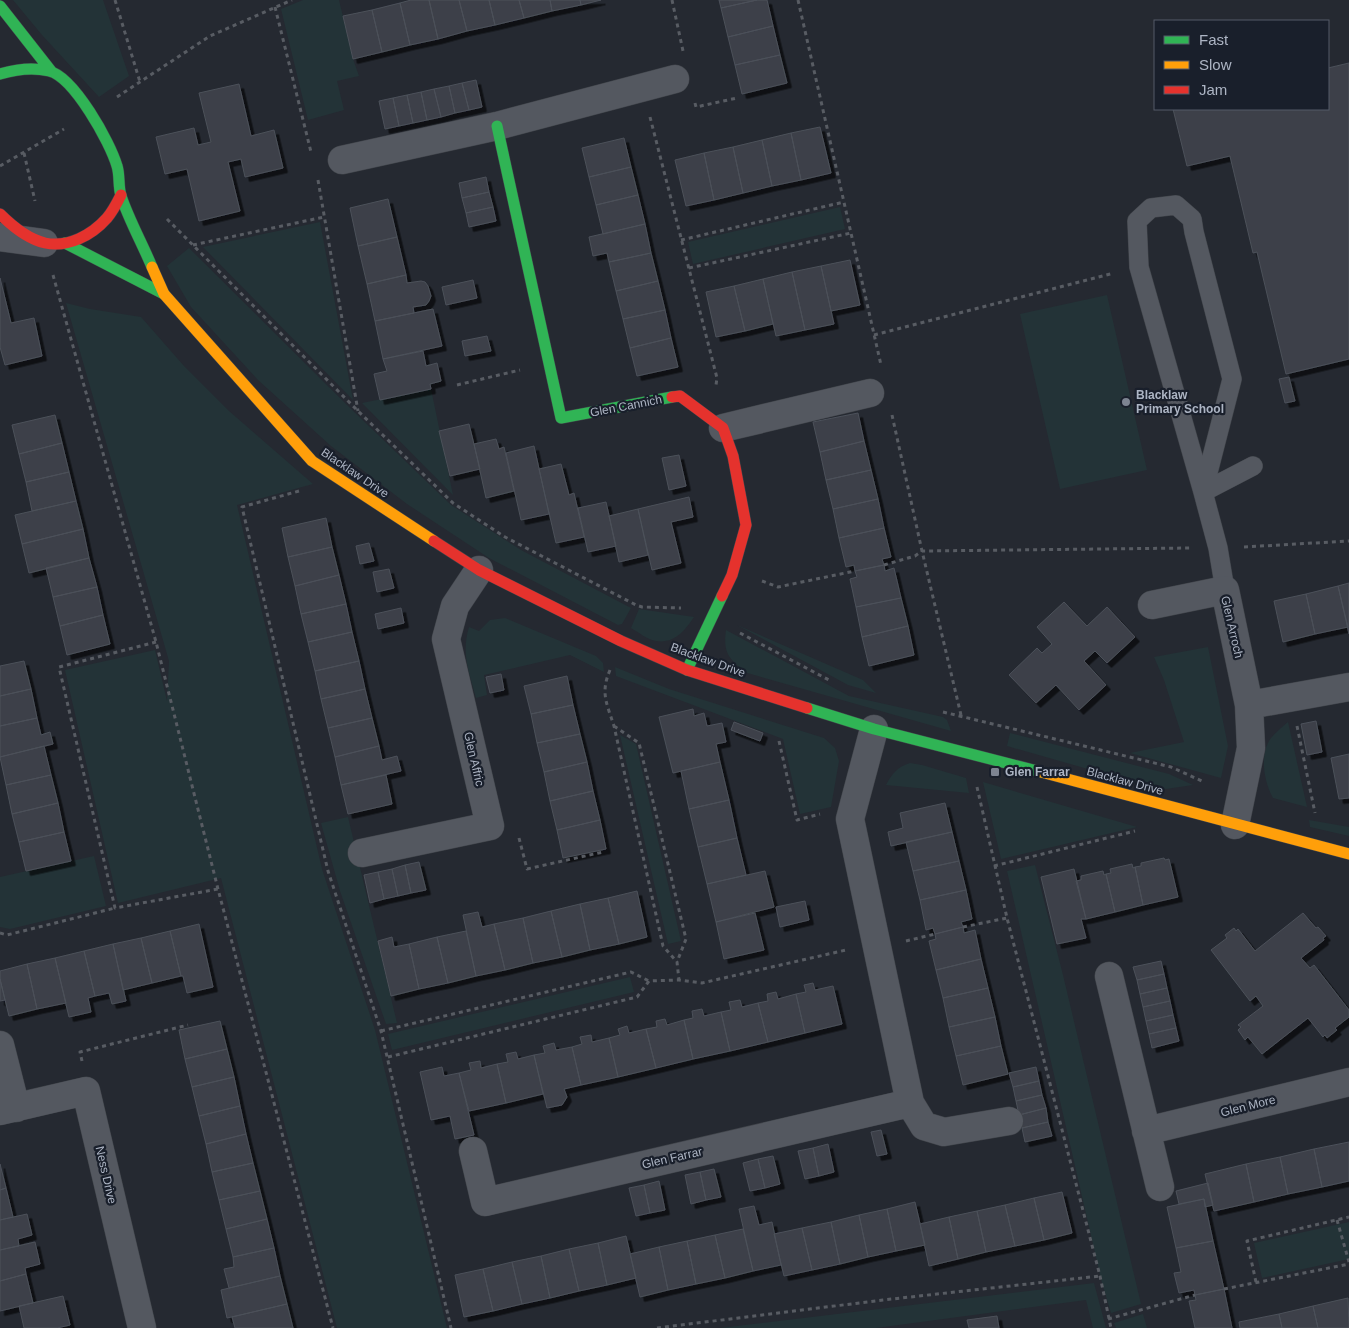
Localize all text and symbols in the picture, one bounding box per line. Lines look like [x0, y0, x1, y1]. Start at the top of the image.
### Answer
legend [1154, 20, 1329, 110]
text: Fast [1199, 31, 1229, 48]
text: Slow [1199, 56, 1232, 73]
text: Jam [1199, 81, 1227, 98]
place label: Blacklaw Primary School [1136, 388, 1224, 416]
street label: Glen Cannich [589, 392, 663, 420]
marker: Blacklaw Primary School [1120, 396, 1132, 408]
street label: Blacklaw Drive [318, 445, 392, 501]
street label: Glen Arroch [1218, 595, 1246, 659]
street label: Blacklaw Drive [669, 640, 748, 680]
street label: Glen Affric [461, 731, 487, 787]
street label: Blacklaw Drive [1085, 764, 1165, 798]
place label: Glen Farrar [1005, 765, 1070, 779]
marker: Glen Farrar [989, 766, 1001, 778]
street label: Glen More [1219, 1092, 1277, 1120]
street label: Glen Farrar [641, 1144, 703, 1172]
street label: Ness Drive [93, 1145, 119, 1205]

